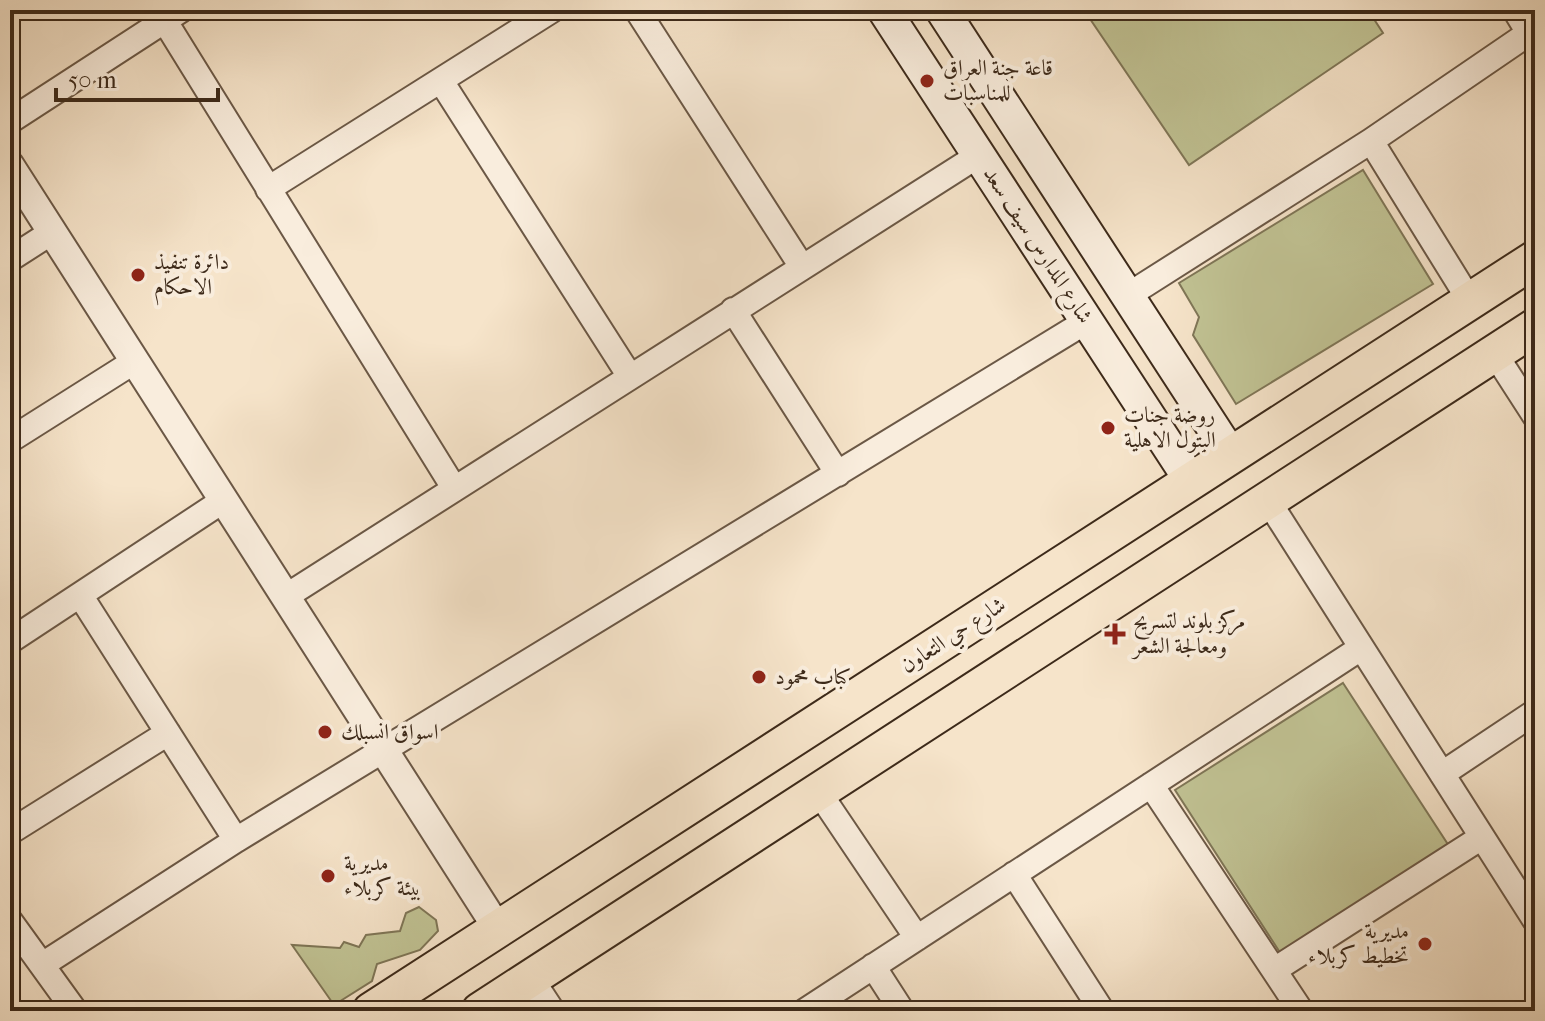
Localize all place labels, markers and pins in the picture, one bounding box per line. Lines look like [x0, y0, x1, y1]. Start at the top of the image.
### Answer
place label: قاعة جنة العراق للمناسبات [943, 55, 1053, 106]
marker: قاعة جنة العراق للمناسبات [918, 72, 936, 90]
place label: دائرة تنفيذ الاحكام [154, 249, 229, 306]
marker: دائرة تنفيذ الاحكام [129, 266, 147, 284]
place label: روضة جنات البتول الاهلية [1124, 402, 1216, 453]
marker: روضة جنات البتول الاهلية [1099, 419, 1117, 437]
place label: مركز بلوند لتسريح ومعالجة الشعر [1131, 608, 1245, 660]
marker: مركز بلوند لتسريح ومعالجة الشعر [1104, 623, 1126, 645]
place label: كباب محمود [775, 664, 851, 690]
marker: كباب محمود [750, 668, 768, 686]
place label: اسواق انسبلك [341, 719, 439, 745]
marker: اسواق انسبلك [316, 723, 334, 741]
place label: مديرية بيئة كربلاء [344, 850, 421, 901]
marker: مديرية بيئة كربلاء [319, 867, 337, 885]
place label: مديرية تخطيط كربلاء [1308, 918, 1409, 969]
marker: مديرية تخطيط كربلاء [1416, 935, 1434, 953]

